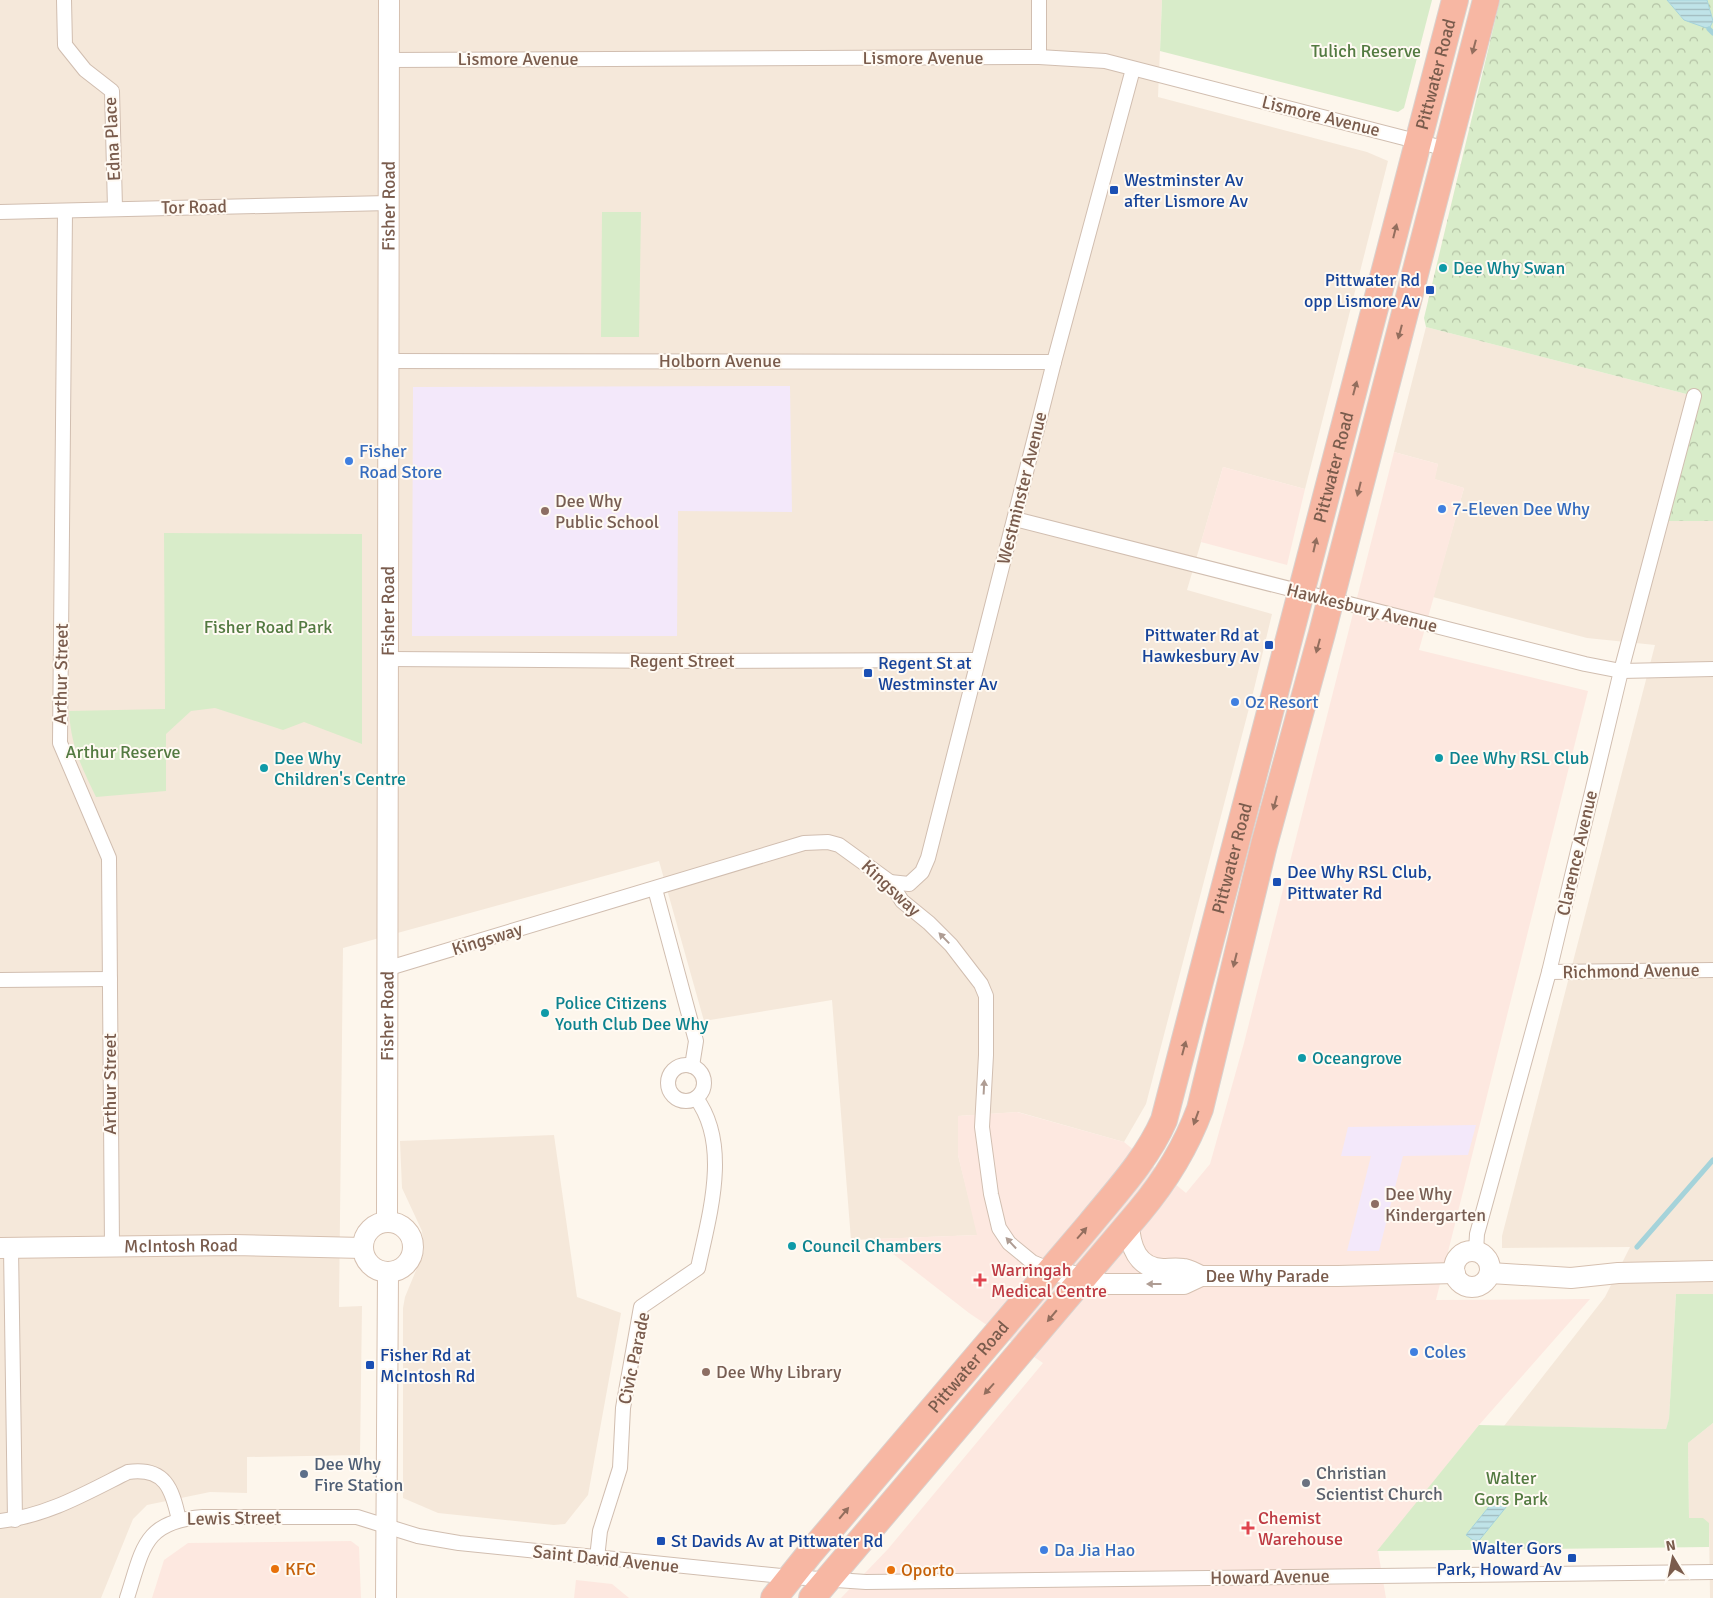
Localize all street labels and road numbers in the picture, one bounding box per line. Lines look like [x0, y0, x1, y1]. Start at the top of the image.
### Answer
street label: Pittwater Road [1411, 17, 1461, 132]
street label: Lismore Avenue [862, 47, 984, 69]
street label: Lismore Avenue [457, 48, 579, 70]
street label: Lismore Avenue [1260, 91, 1382, 141]
street label: Edna Place [99, 96, 125, 182]
street label: Fisher Road [378, 161, 400, 251]
street label: Tor Road [161, 195, 227, 219]
street label: Holborn Avenue [659, 350, 781, 372]
street label: Westminster Avenue [992, 409, 1052, 567]
street label: Pittwater Road [1309, 410, 1359, 525]
street label: Fisher Road [377, 566, 399, 656]
street label: Hawkesbury Avenue [1284, 579, 1440, 637]
street label: Arthur Street [49, 623, 73, 725]
street label: Regent Street [629, 650, 735, 672]
street label: Clarence Avenue [1552, 788, 1602, 918]
street label: Pittwater Road [1207, 801, 1257, 916]
street label: Kingsway [857, 855, 926, 921]
street label: Kingsway [449, 918, 526, 960]
street label: Richmond Avenue [1562, 959, 1700, 983]
street label: Fisher Road [376, 971, 398, 1061]
street label: Arthur Street [99, 1033, 121, 1135]
street label: McIntosh Road [124, 1234, 238, 1257]
street label: Dee Why Parade [1205, 1265, 1329, 1287]
street label: Civic Parade [613, 1310, 655, 1406]
street label: Pittwater Road [923, 1316, 1014, 1417]
street label: Lewis Street [187, 1506, 281, 1530]
street label: Saint David Avenue [532, 1540, 680, 1578]
street label: Howard Avenue [1210, 1565, 1330, 1589]

